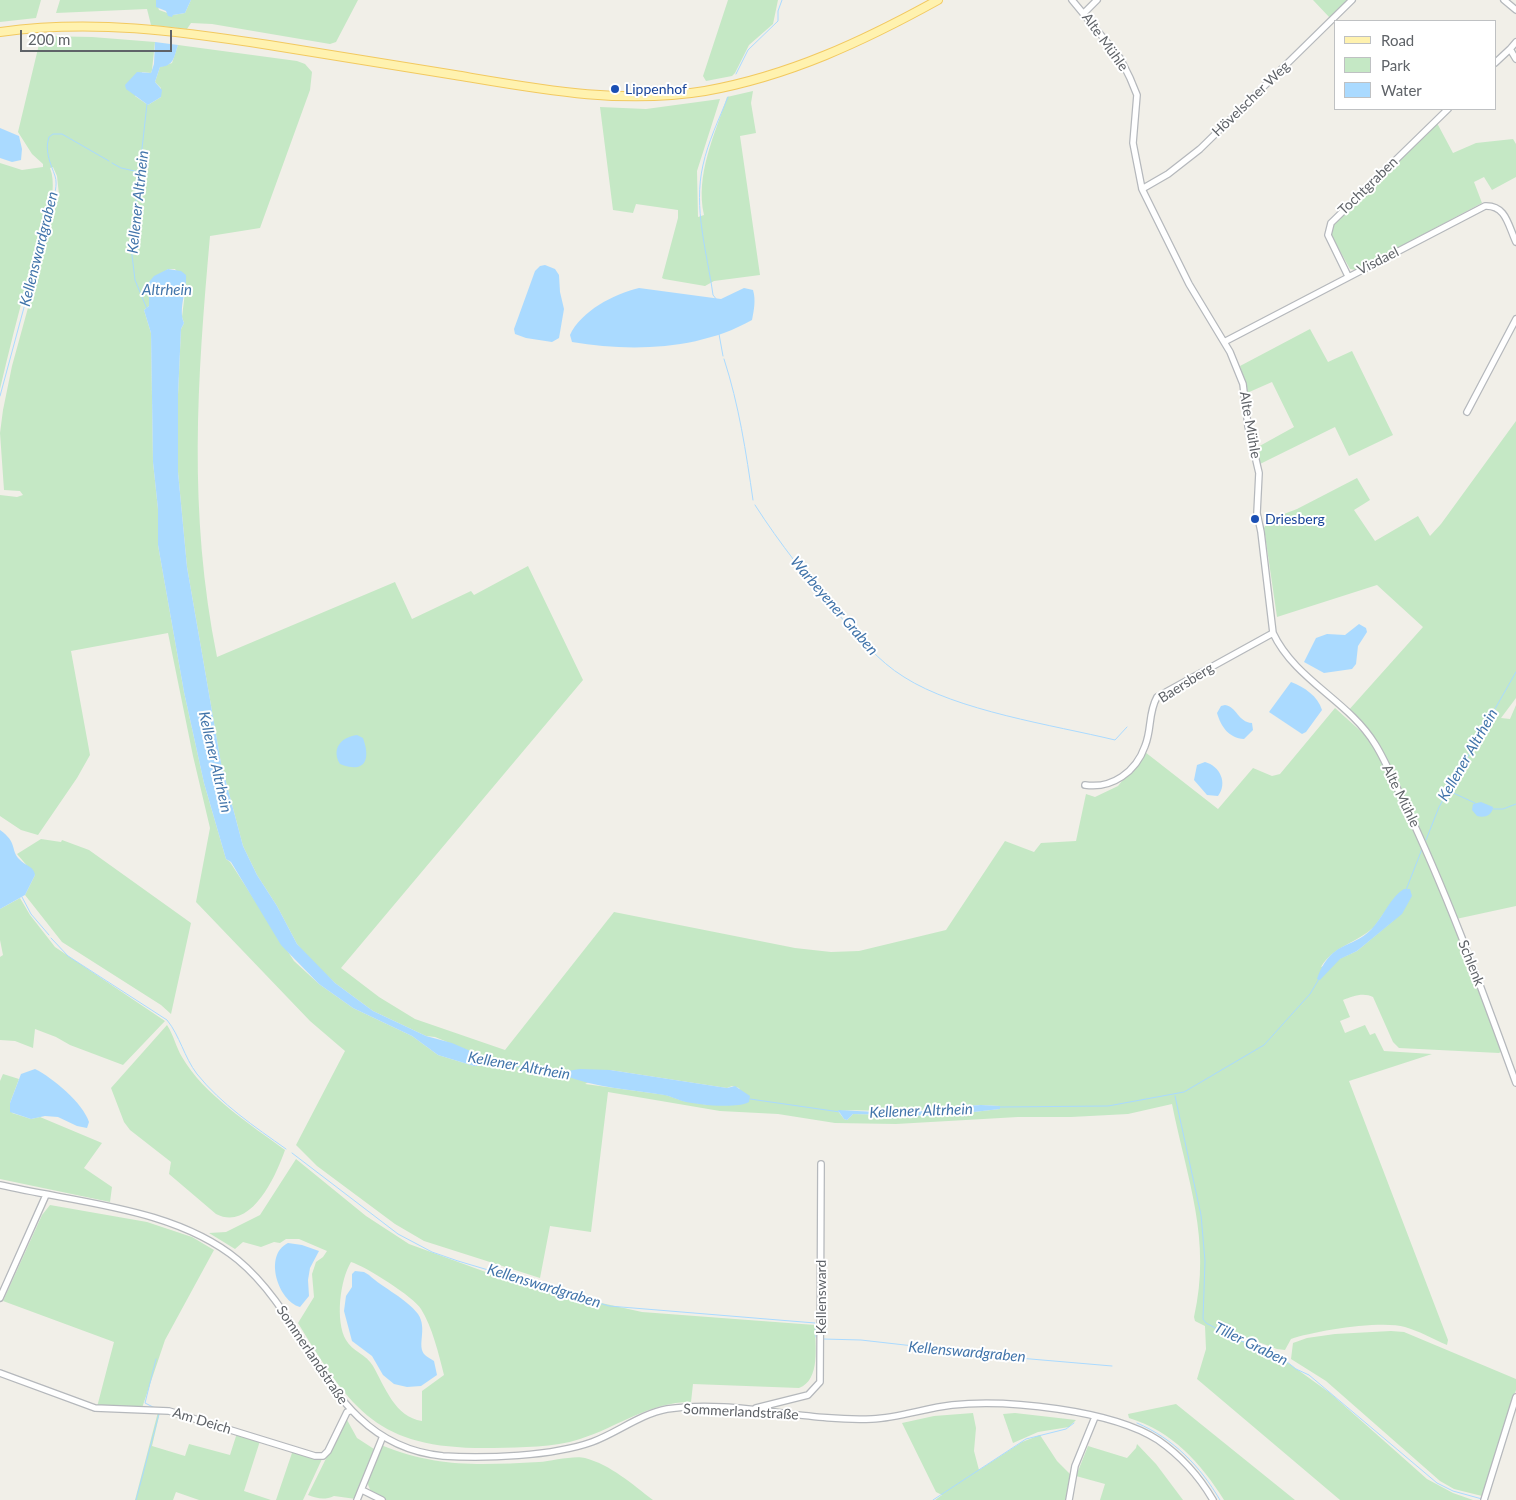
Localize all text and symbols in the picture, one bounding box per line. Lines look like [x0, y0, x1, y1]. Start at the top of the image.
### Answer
street label: Alte Mühle [1078, 10, 1132, 74]
scale bar [22, 20, 175, 52]
legend [1334, 20, 1496, 110]
text: 200 m [28, 30, 70, 48]
text: Road [1381, 31, 1414, 49]
text: Park [1381, 56, 1410, 74]
street label: Hövelscher Weg [1209, 58, 1293, 140]
place label: Lippenhof [625, 81, 687, 97]
text: Water [1381, 81, 1422, 99]
marker: Lippenhof [609, 83, 621, 95]
water label: Kellener Altrhein [124, 150, 152, 254]
street label: Tochtgraben [1335, 153, 1401, 219]
water label: Kellenswardgraben [16, 190, 62, 308]
street label: Visdael [1354, 243, 1402, 279]
water label: Altrhein [142, 281, 192, 299]
street label: Alte Mühle [1236, 390, 1264, 460]
place label: Driesberg [1265, 511, 1325, 527]
marker: Driesberg [1249, 513, 1261, 525]
water label: Warbeyener Graben [786, 553, 882, 659]
street label: Baersberg [1155, 659, 1217, 707]
water label: Kellener Altrhein [1434, 706, 1502, 804]
water label: Kellener Altrhein [195, 710, 235, 814]
street label: Alte Mühle [1379, 762, 1423, 830]
street label: Schlenk [1454, 938, 1488, 988]
water label: Kellener Altrhein [467, 1048, 571, 1084]
water label: Kellener Altrhein [869, 1100, 973, 1122]
water label: Kellenswardgraben [485, 1260, 603, 1312]
street label: Kellensward [813, 1260, 829, 1334]
street label: Sommerlandstraße [273, 1302, 351, 1408]
water label: Tiller Graben [1211, 1318, 1291, 1370]
water label: Kellenswardgraben [908, 1338, 1026, 1366]
street label: Sommerlandstraße [683, 1401, 799, 1423]
street label: Am Deich [171, 1404, 233, 1438]

